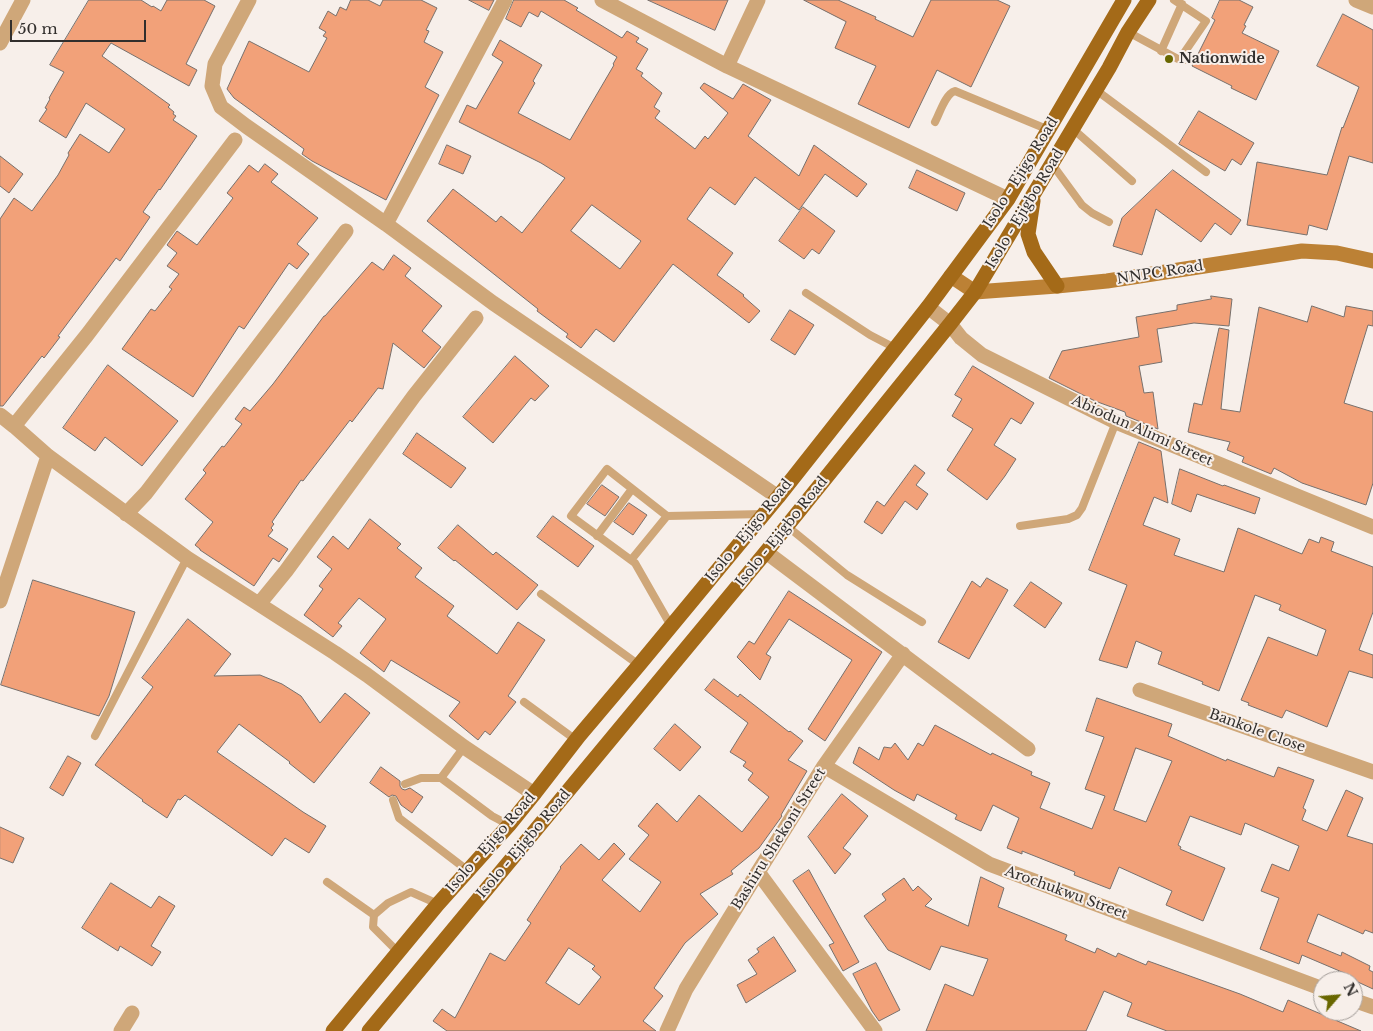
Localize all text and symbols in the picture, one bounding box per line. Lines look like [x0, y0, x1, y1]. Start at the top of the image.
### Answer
scale bar [12, 10, 149, 42]
text: 50 m [18, 19, 58, 38]
place label: Nationwide [1179, 51, 1265, 67]
marker: Nationwide [1163, 53, 1175, 65]
street label: Isolo - Ejigo Road [980, 115, 1062, 231]
street label: Isolo - Ejigbo Road [983, 146, 1067, 272]
street label: NNPC Road [1116, 258, 1204, 288]
street label: Abiodun Alimi Street [1069, 392, 1215, 470]
street label: Isolo - Ejigbo Road [732, 474, 832, 590]
street label: Isolo - Ejigo Road [702, 476, 796, 586]
street label: Bankole Close [1207, 706, 1307, 756]
street label: Bashiru Shekoni Street [728, 765, 830, 913]
street label: Isolo - Ejigbo Road [474, 786, 574, 902]
street label: Isolo - Ejigo Road [443, 789, 539, 897]
street label: Arochukwu Street [1002, 863, 1130, 923]
north arrow [1313, 971, 1363, 1021]
text: N [1339, 980, 1361, 1000]

